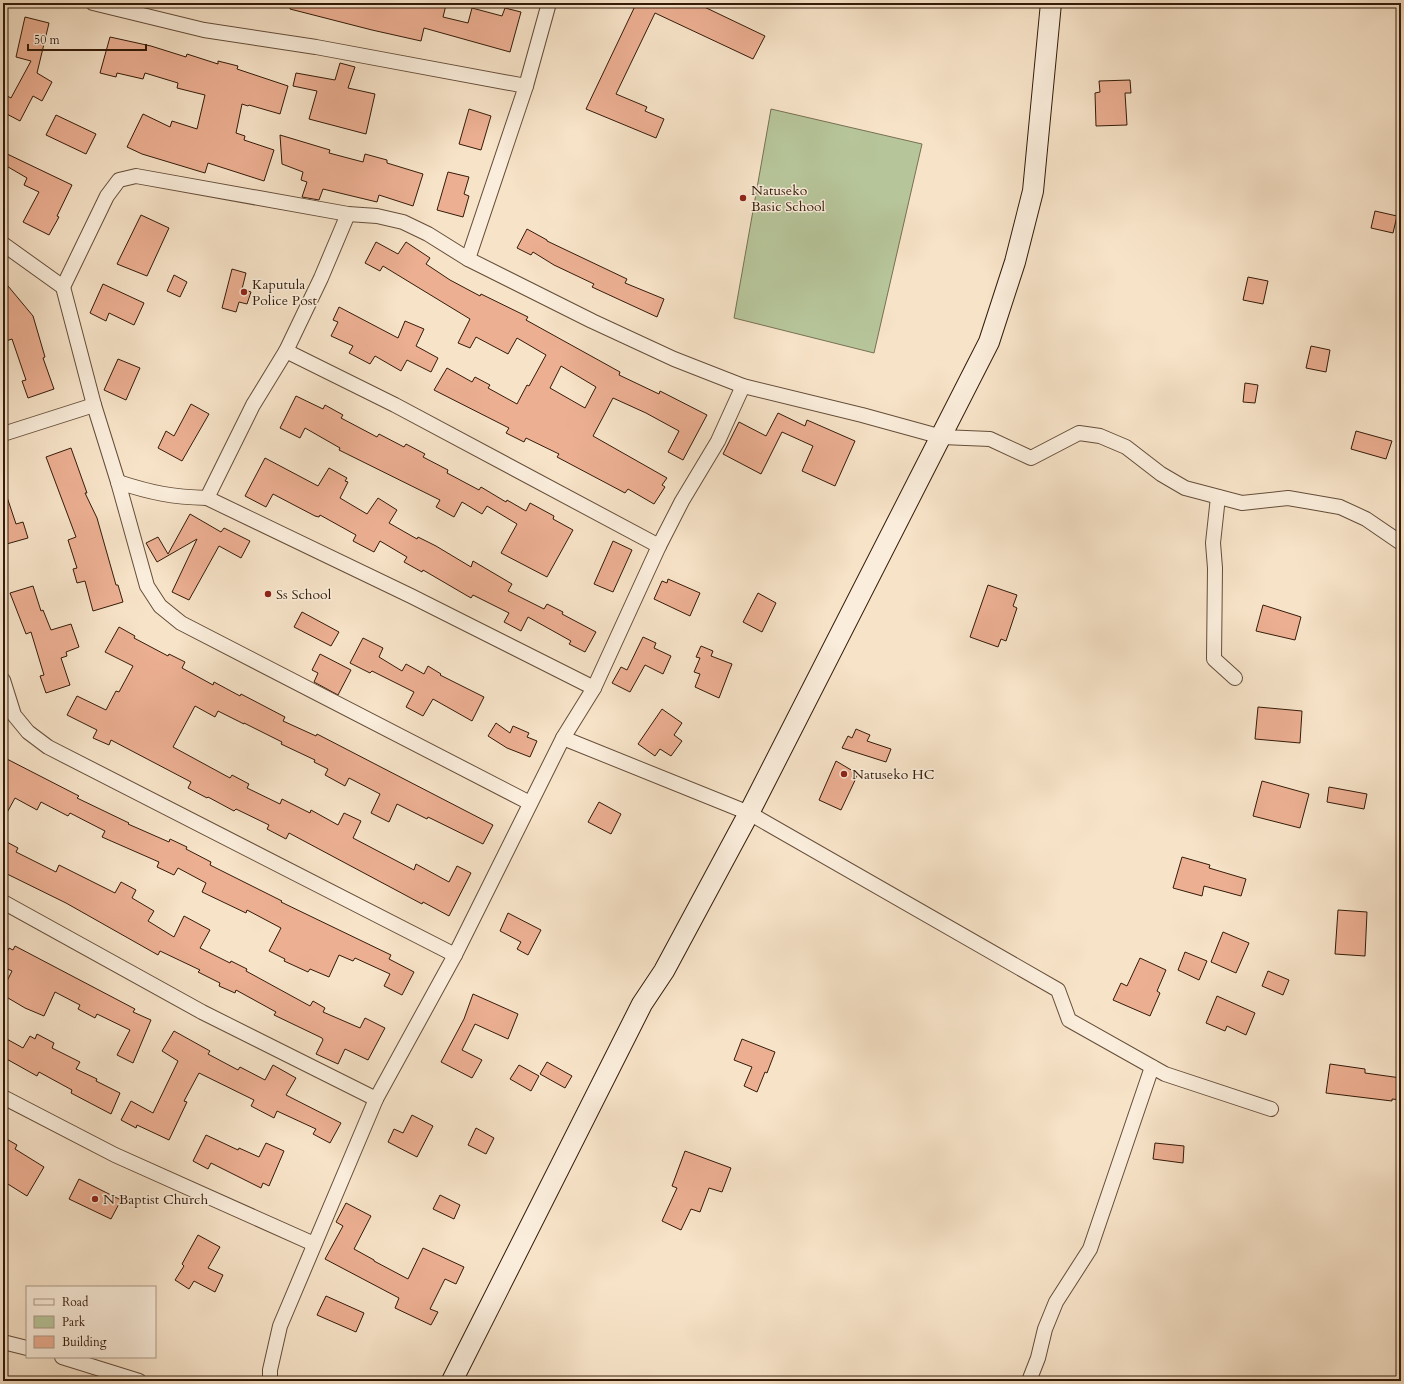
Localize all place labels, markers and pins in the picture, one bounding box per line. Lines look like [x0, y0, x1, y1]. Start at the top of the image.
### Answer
place label: Natuseko Basic School [751, 181, 826, 216]
marker: Natuseko Basic School [738, 193, 748, 203]
place label: Kaputula Police Post [252, 275, 317, 310]
marker: Kaputula Police Post [239, 287, 249, 297]
place label: Ss School [276, 585, 332, 604]
marker: Ss School [263, 589, 273, 599]
place label: Natuseko HC [852, 765, 935, 784]
marker: Natuseko HC [839, 769, 849, 779]
place label: N Baptist Church [103, 1190, 209, 1209]
marker: N Baptist Church [90, 1194, 100, 1204]

